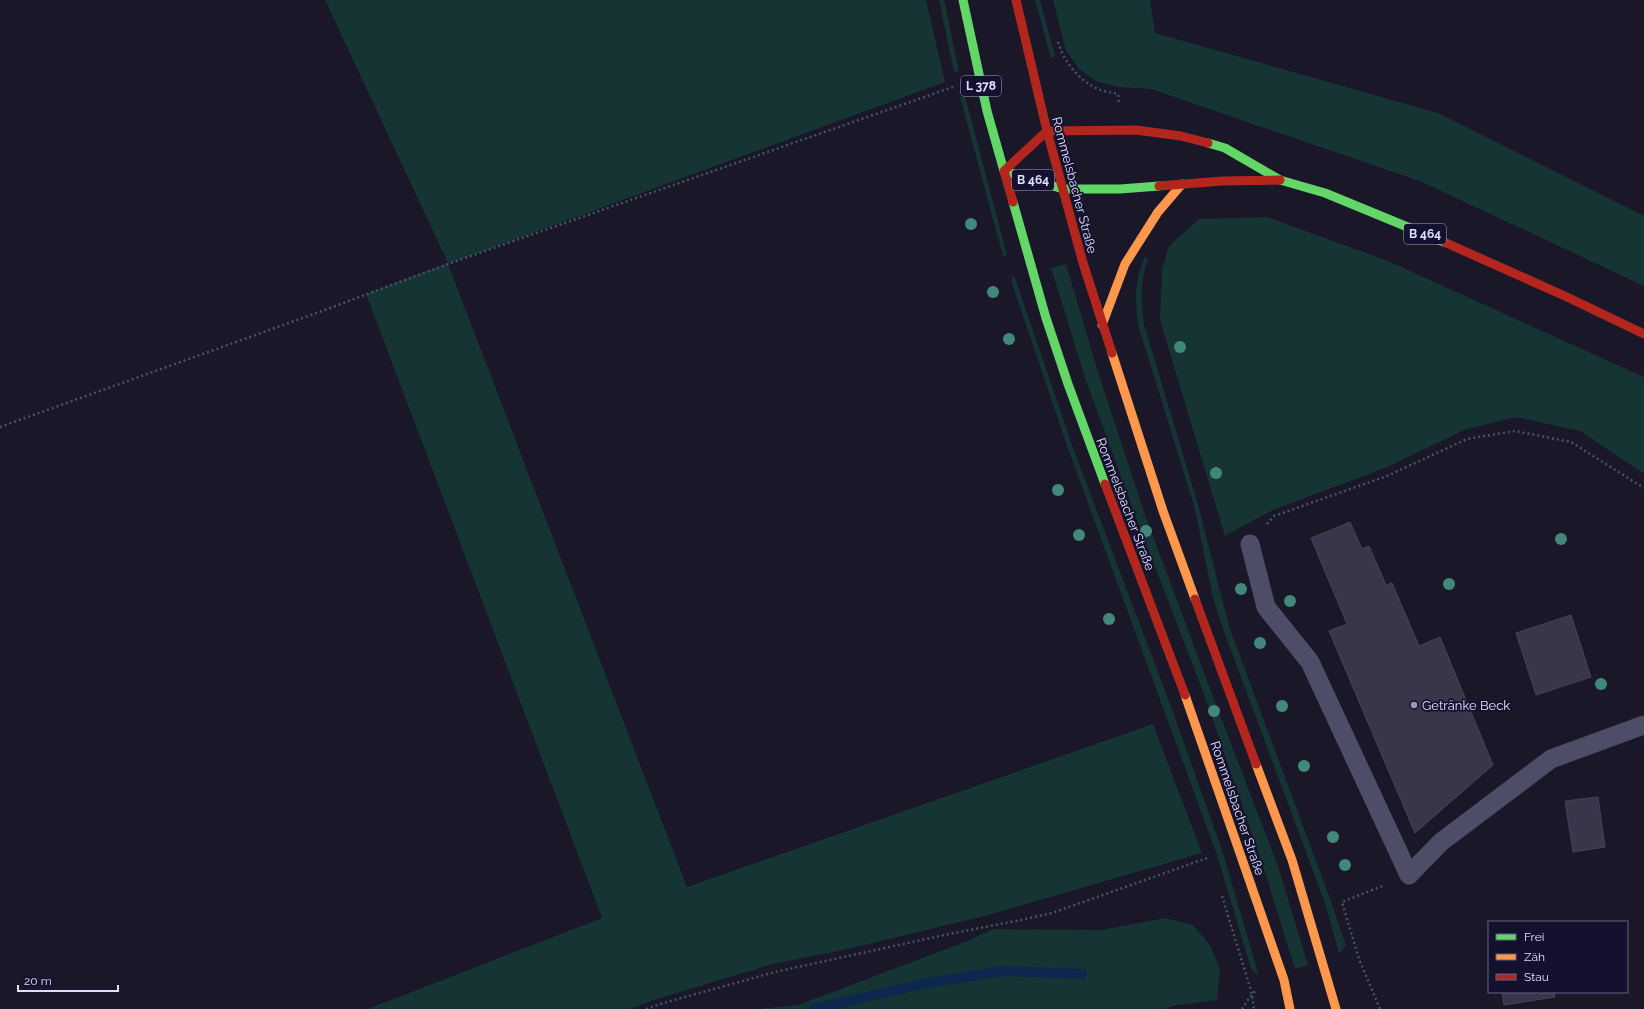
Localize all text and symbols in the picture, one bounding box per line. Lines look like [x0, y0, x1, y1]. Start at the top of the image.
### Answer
road number: L 378 [961, 76, 1001, 96]
street label: Rommelsbacher Straße [1049, 115, 1100, 255]
road number: B 464 [1012, 170, 1054, 190]
road number: B 464 [1404, 224, 1446, 244]
street label: Rommelsbacher Straße [1093, 436, 1158, 573]
place label: Getränke Beck [1422, 698, 1510, 713]
marker: Getränke Beck [1409, 700, 1419, 710]
street label: Rommelsbacher Straße [1207, 739, 1268, 878]
legend [1488, 921, 1628, 993]
text: Frei [1524, 930, 1544, 944]
text: Zäh [1524, 950, 1545, 964]
scale bar [18, 967, 118, 993]
text: Stau [1524, 970, 1549, 984]
text: 20 m [24, 974, 52, 988]

